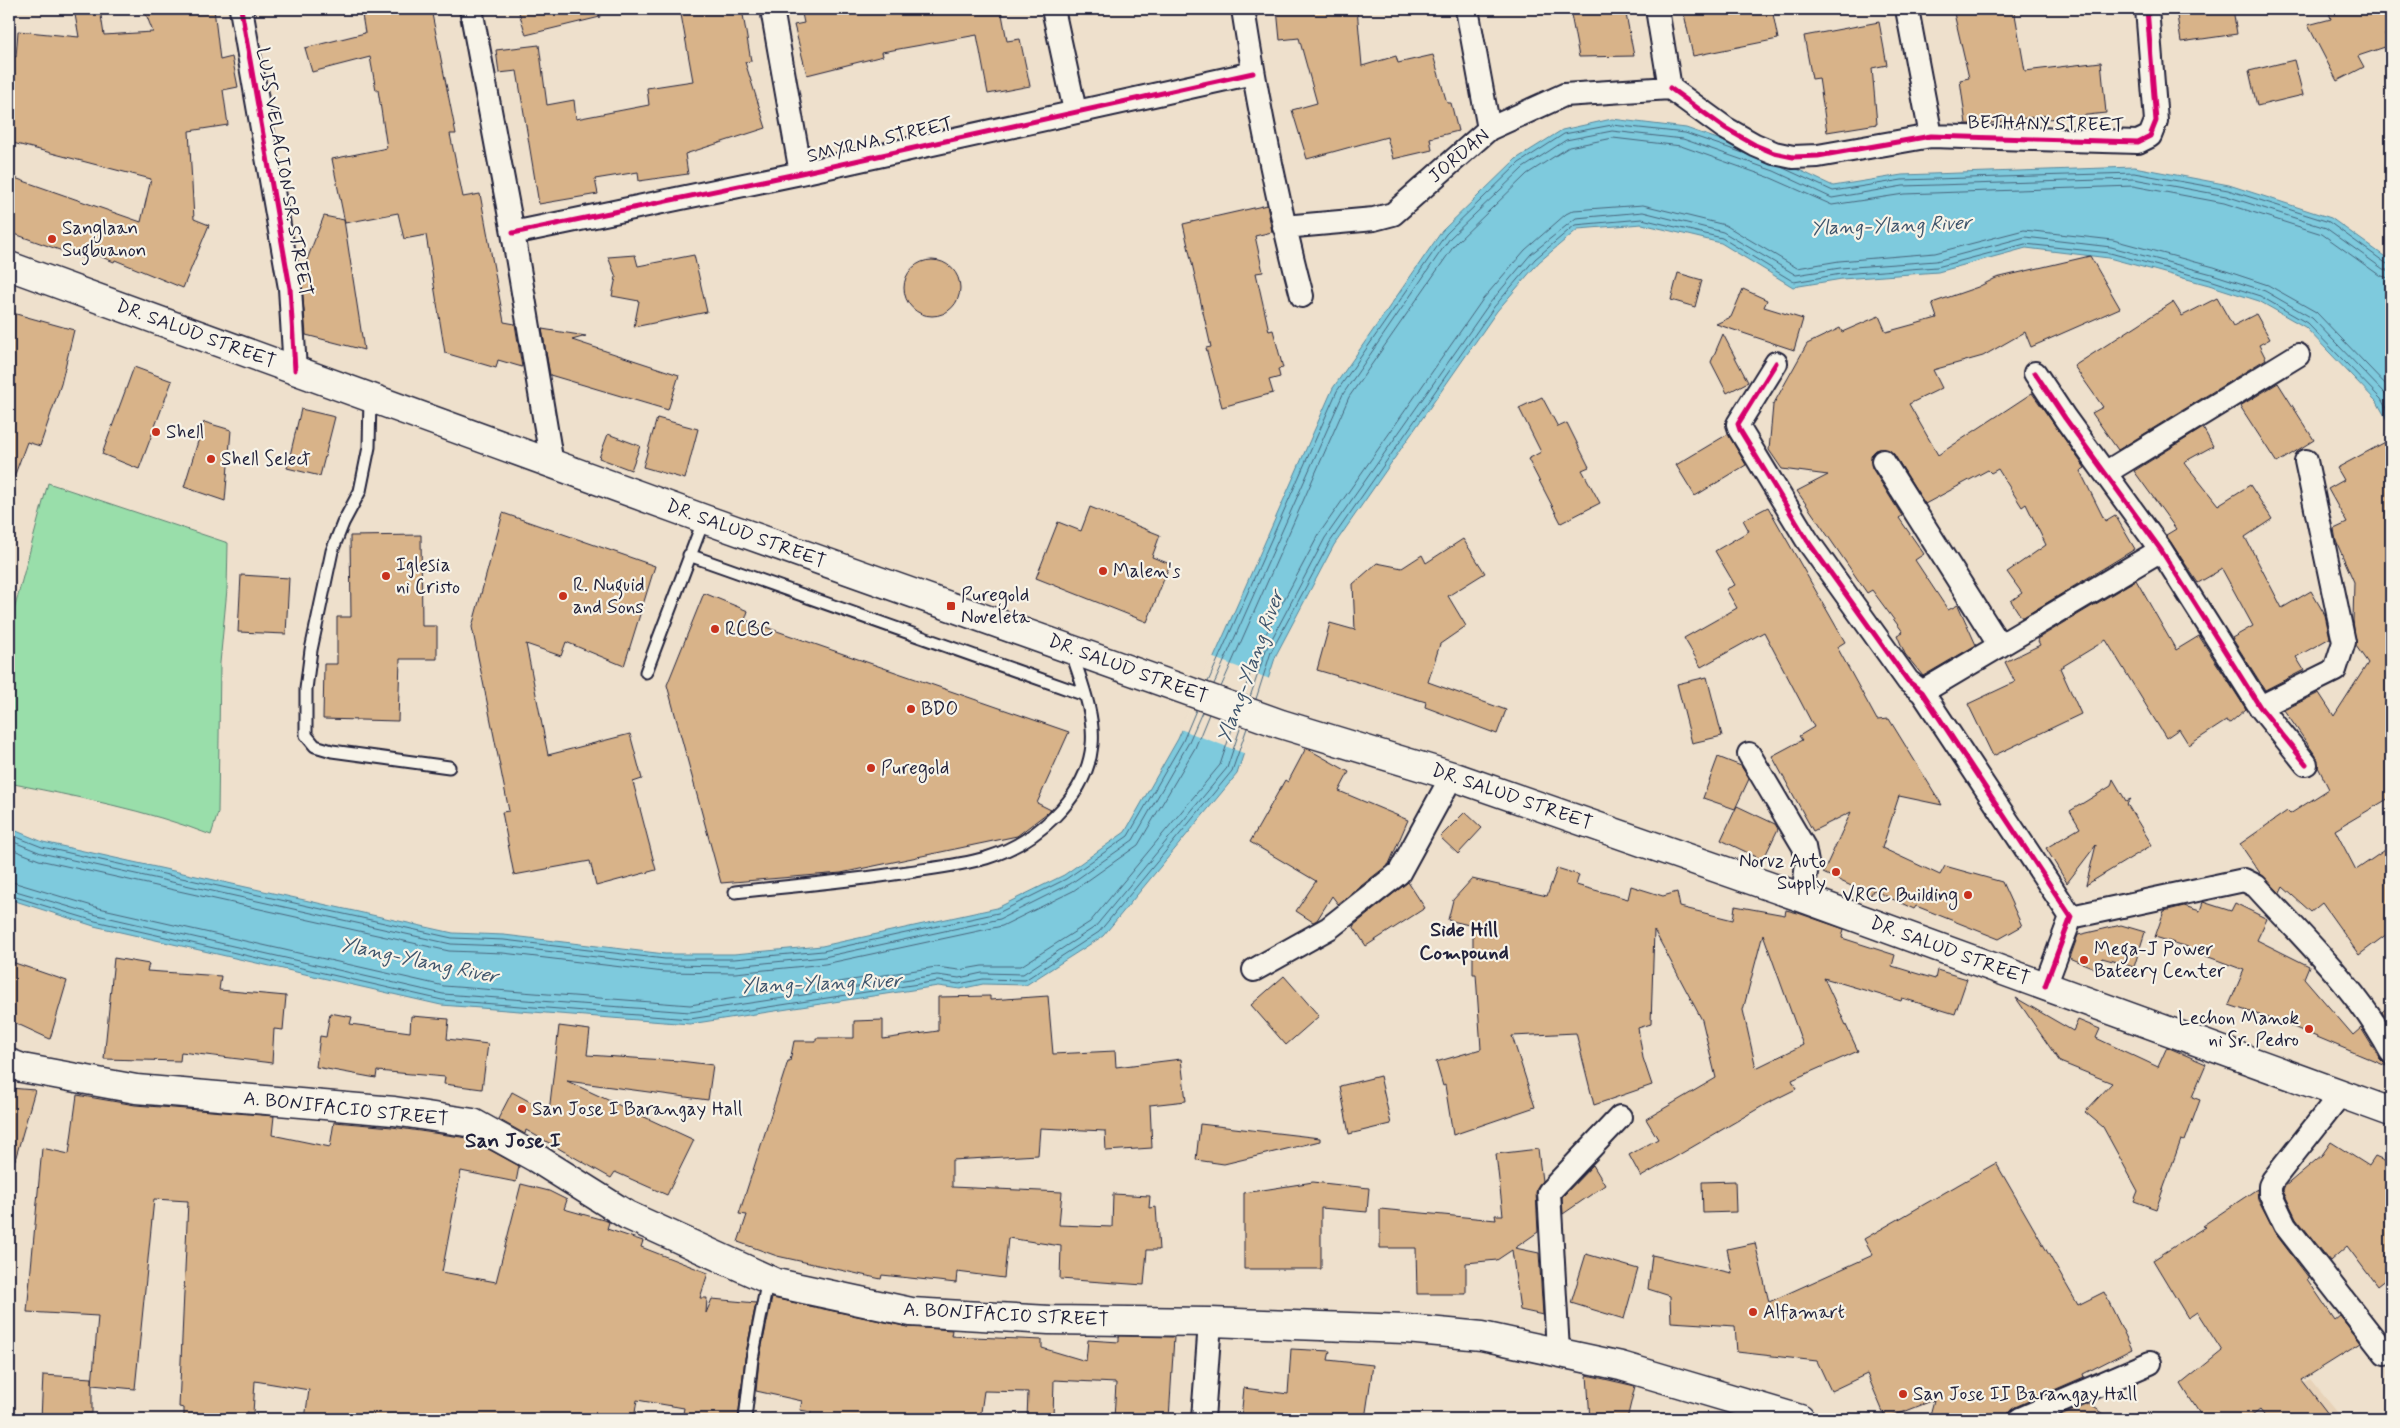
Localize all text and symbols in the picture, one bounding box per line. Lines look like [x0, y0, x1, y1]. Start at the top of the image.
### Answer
street label: LUIS VELACION SR. STREET [250, 46, 318, 298]
street label: BETHANY STREET [1967, 110, 2125, 138]
street label: SMYRNA STREET [804, 111, 956, 169]
street label: JORDAN [1423, 123, 1495, 189]
water label: Ylang-Ylang River [1810, 210, 1974, 242]
place label: Sanglaan Sugbuanon [62, 216, 147, 266]
marker: Sanglaan Sugbuanon [46, 233, 58, 245]
street label: DR. SALUD STREET [113, 293, 279, 375]
place label: Shell [166, 420, 204, 445]
marker: Shell [150, 426, 162, 438]
place label: Shell Select [221, 447, 311, 472]
marker: Shell Select [205, 453, 217, 465]
street label: DR. SALUD STREET [663, 493, 829, 575]
place label: Iglesia ni Cristo [396, 553, 460, 600]
place label: Malen's [1113, 559, 1181, 584]
marker: Malen's [1097, 565, 1109, 577]
marker: Iglesia ni Cristo [380, 570, 392, 582]
place label: R. Nuguid and Sons [573, 573, 645, 620]
place label: Puregold Noveleta [961, 583, 1030, 630]
water label: Ylang-Ylang River [1211, 584, 1292, 747]
marker: R. Nuguid and Sons [557, 590, 569, 602]
marker: Puregold Noveleta [945, 600, 957, 612]
place label: RCBC [725, 617, 774, 642]
marker: RCBC [709, 623, 721, 635]
street label: DR. SALUD STREET [1045, 628, 1211, 710]
place label: BDO [921, 697, 958, 722]
marker: BDO [905, 703, 917, 715]
place label: Puregold [881, 756, 949, 783]
street label: DR. SALUD STREET [1428, 758, 1596, 836]
marker: Puregold [865, 762, 877, 774]
place label: Norvz Auto Supply [1739, 849, 1826, 896]
marker: Norvz Auto Supply [1830, 866, 1842, 878]
place label: VRCC Building [1842, 883, 1958, 910]
marker: VRCC Building [1962, 889, 1974, 901]
street label: DR. SALUD STREET [1867, 910, 2033, 992]
district label: Side Hill Compound [1419, 917, 1509, 967]
water label: Ylang-Ylang River [338, 931, 503, 991]
place label: Mega-J Power Bateery Center [2094, 937, 2225, 985]
marker: Mega-J Power Bateery Center [2078, 954, 2090, 966]
water label: Ylang-Ylang River [740, 968, 904, 1000]
place label: Lechon Manok ni Sr. Pedro [2178, 1006, 2299, 1053]
marker: Lechon Manok ni Sr. Pedro [2303, 1023, 2315, 1035]
street label: A. BONIFACIO STREET [242, 1086, 450, 1132]
place label: San Jose I Barangay Hall [532, 1097, 743, 1123]
marker: San Jose I Barangay Hall [516, 1103, 528, 1115]
district label: San Jose I [465, 1127, 561, 1155]
street label: A. BONIFACIO STREET [903, 1297, 1109, 1333]
place label: Alfamart [1763, 1300, 1845, 1325]
marker: Alfamart [1747, 1306, 1759, 1318]
place label: San Jose II Barangay Hall [1913, 1382, 2137, 1408]
marker: San Jose II Barangay Hall [1897, 1388, 1909, 1400]

